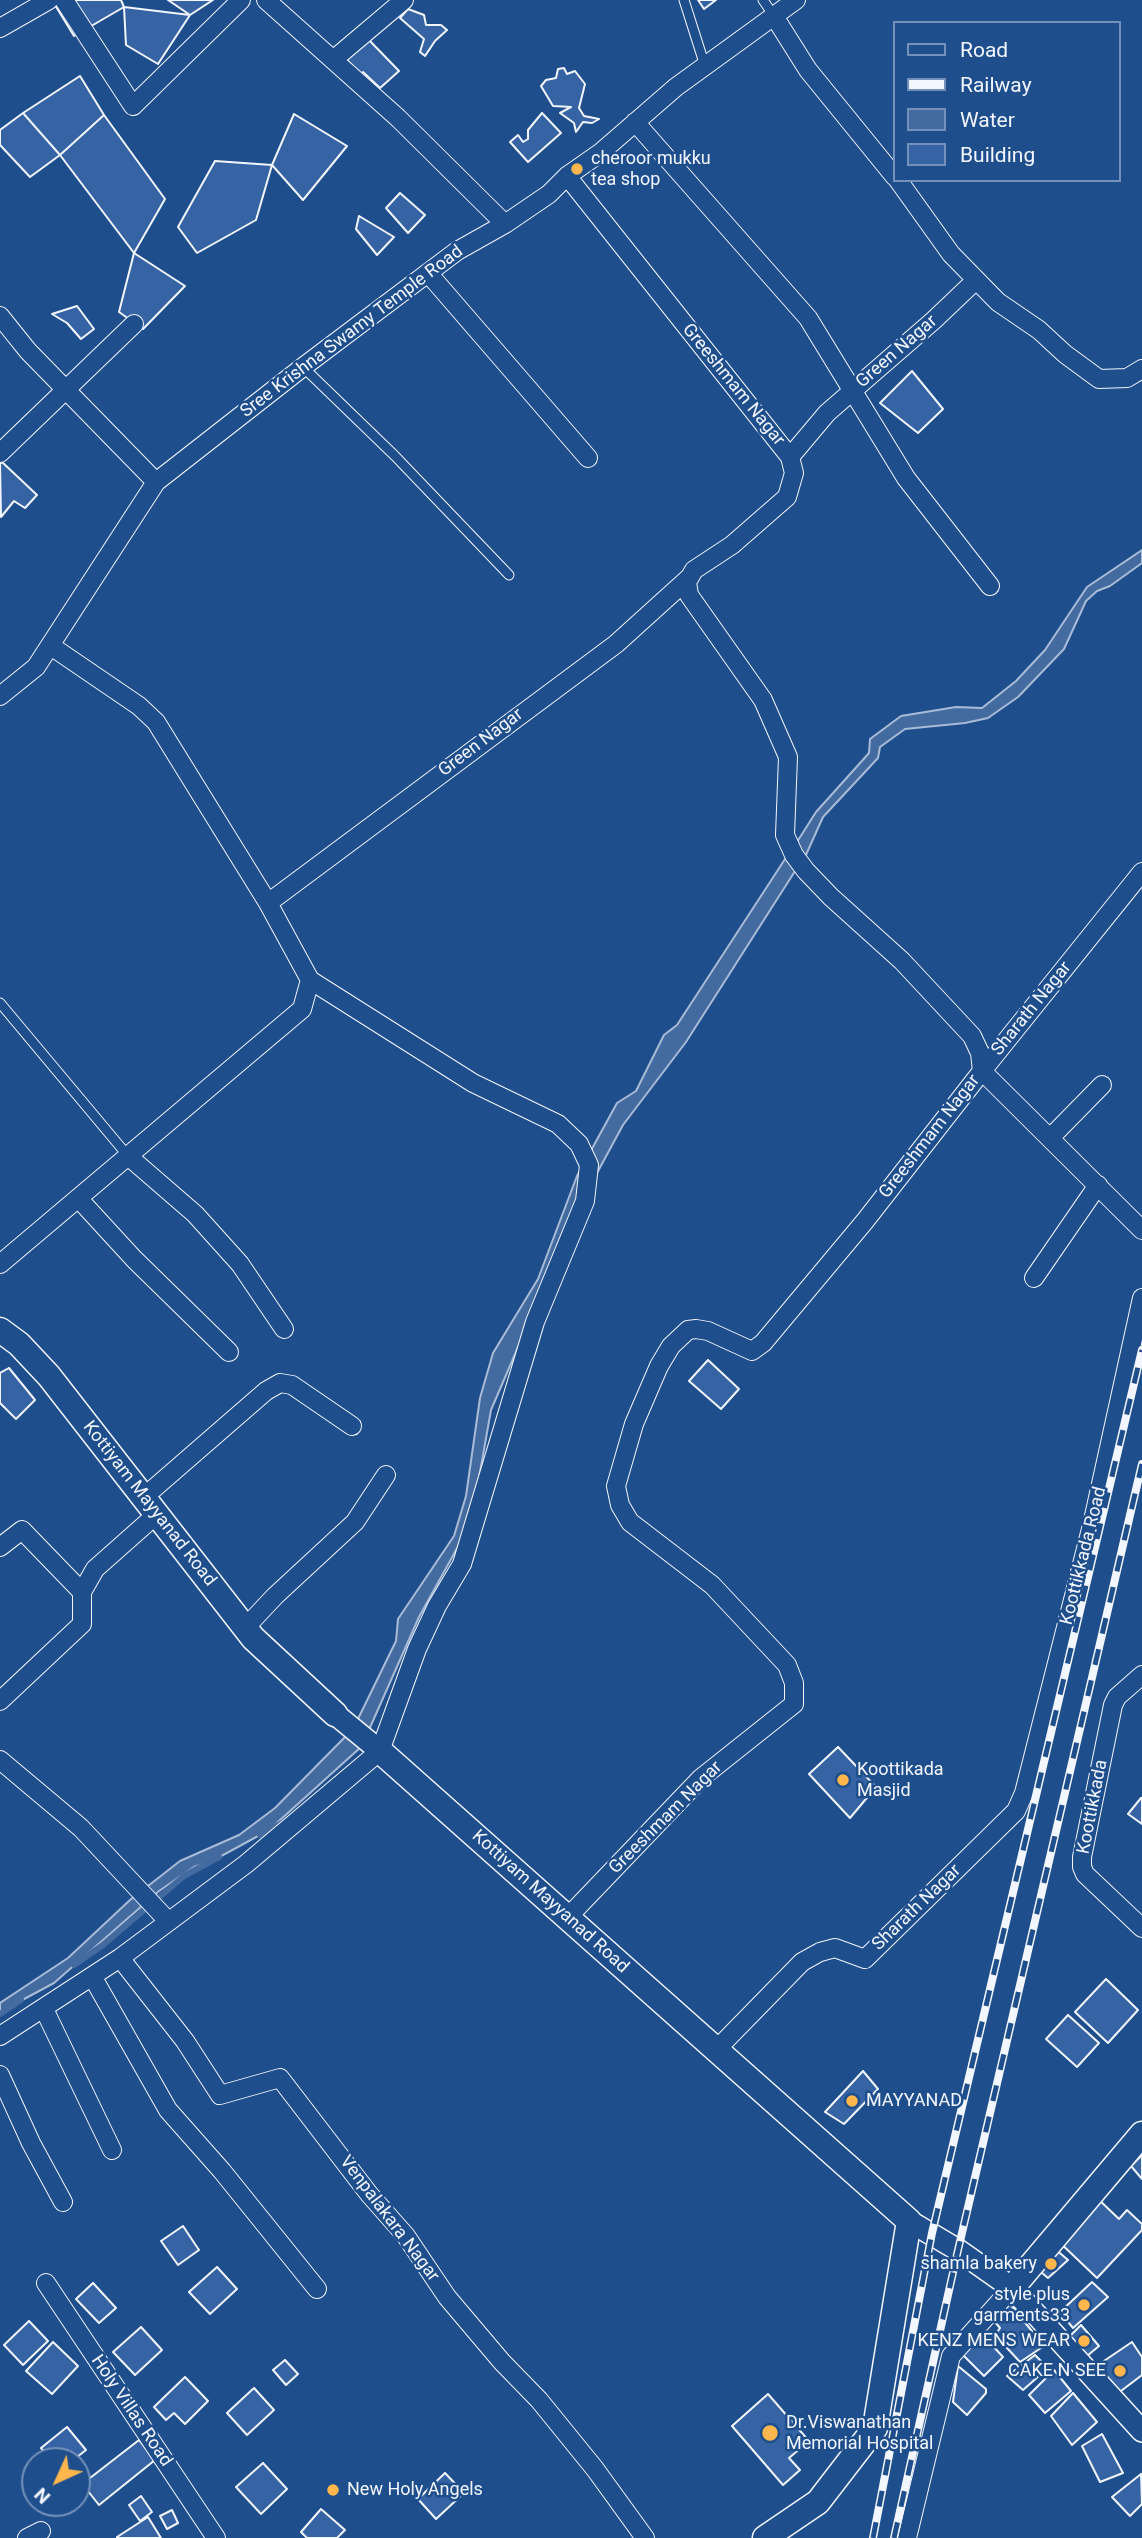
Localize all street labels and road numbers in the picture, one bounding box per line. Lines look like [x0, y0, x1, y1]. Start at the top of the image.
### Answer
street label: Sree Krishna Swamy Temple Road [236, 241, 468, 423]
street label: Green Nagar [852, 311, 942, 393]
street label: Greeshmam Nagar [677, 320, 789, 450]
street label: Green Nagar [434, 704, 528, 782]
street label: Sharath Nagar [987, 958, 1077, 1060]
street label: Greeshmam Nagar [875, 1071, 985, 1203]
street label: Kottiyam Mayyanad Road [78, 1417, 220, 1591]
street label: Koottikkada Road [1056, 1485, 1112, 1627]
street label: Greeshmam Nagar [605, 1757, 727, 1879]
street label: Koottikkada [1073, 1758, 1113, 1856]
street label: Kottiyam Mayyanad Road [467, 1826, 633, 1978]
street label: Sharath Nagar [868, 1860, 966, 1956]
street label: Venpalakara Nagar [335, 2152, 443, 2286]
street label: Holy Villas Road [86, 2351, 176, 2471]

